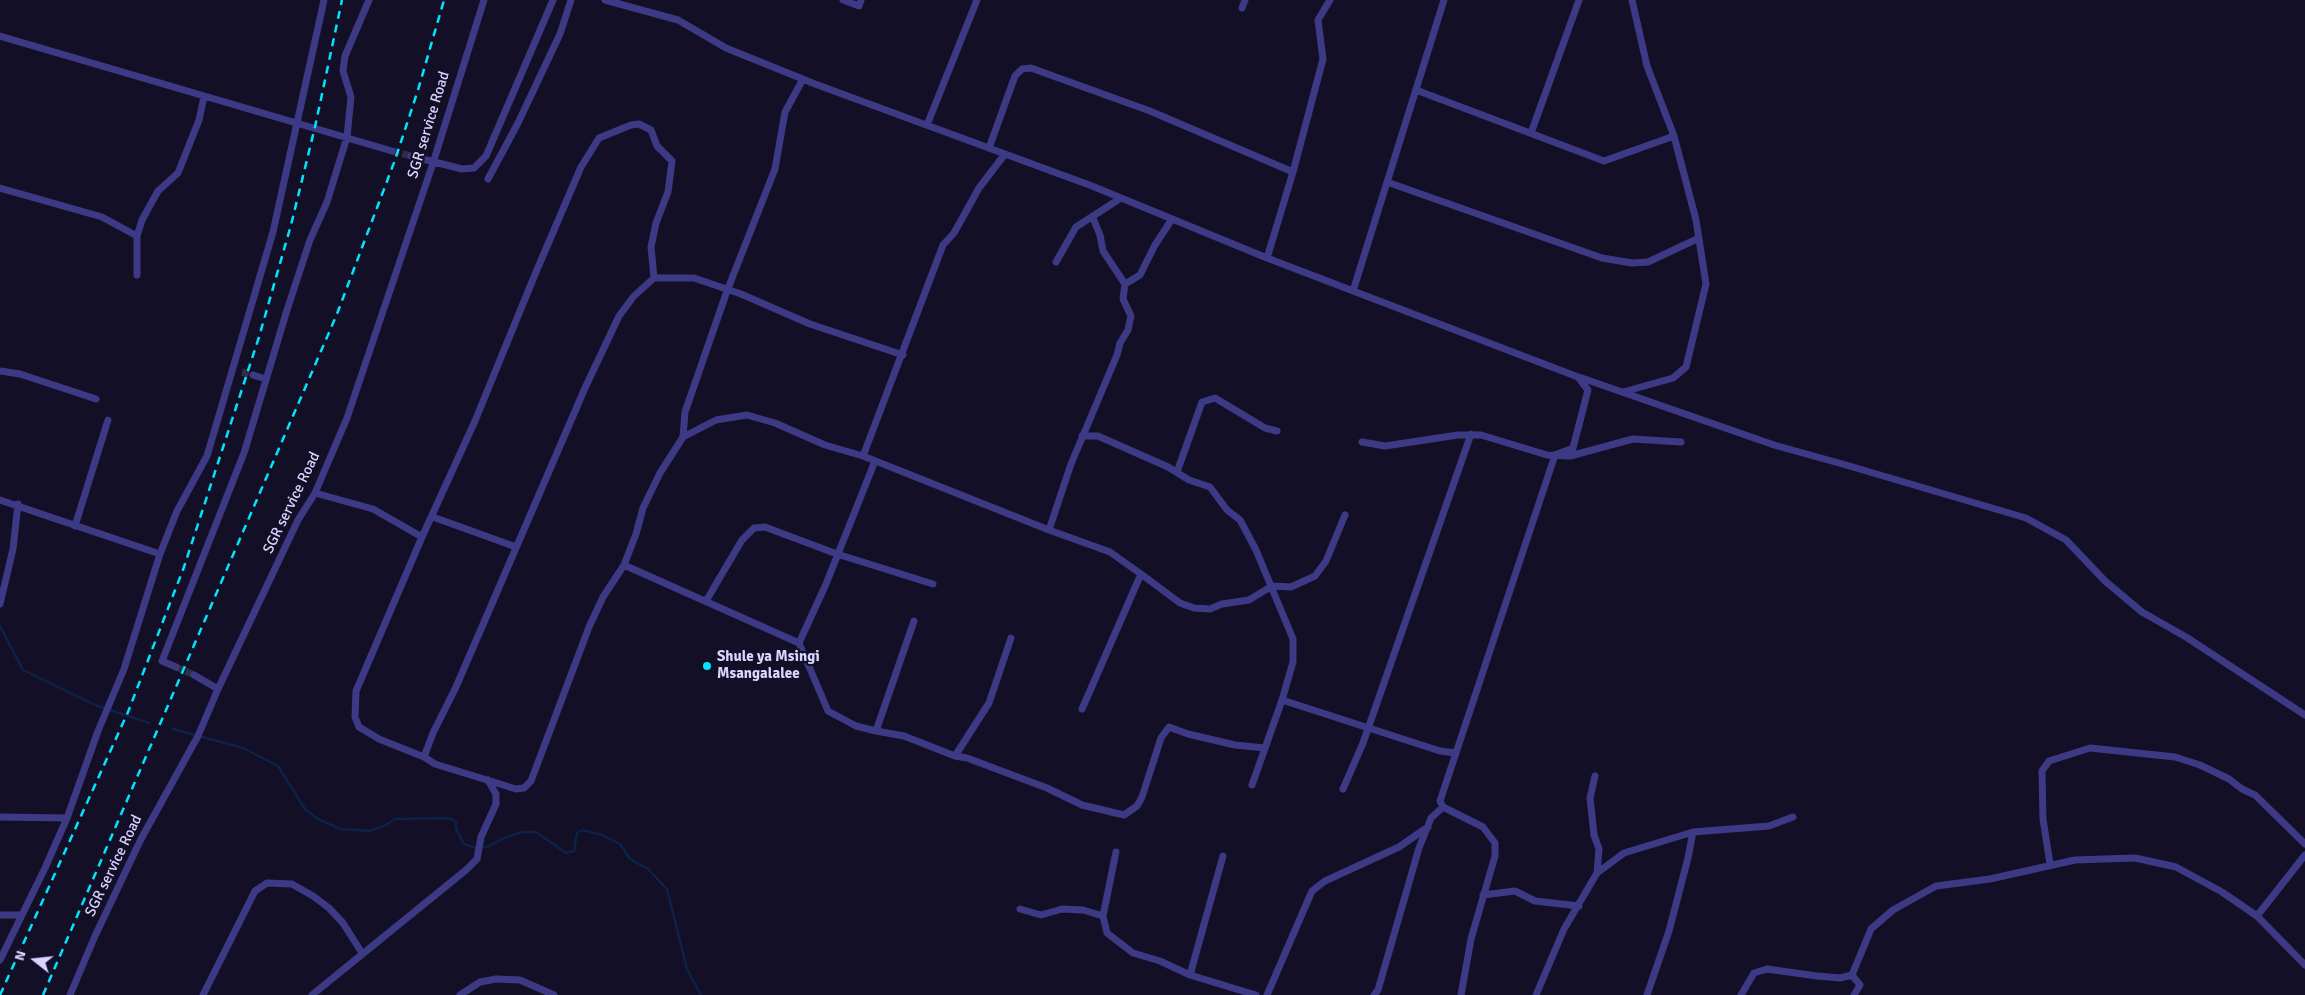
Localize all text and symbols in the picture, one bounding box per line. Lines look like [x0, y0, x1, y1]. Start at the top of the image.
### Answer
street label: SGR service Road [404, 69, 454, 181]
street label: SGR service Road [260, 449, 324, 557]
place label: Shule ya Msingi Msangalalee [717, 648, 820, 683]
marker: Shule ya Msingi Msangalalee [701, 660, 713, 672]
street label: SGR service Road [82, 812, 146, 920]
north arrow [10, 935, 60, 985]
text: N [11, 949, 30, 963]

